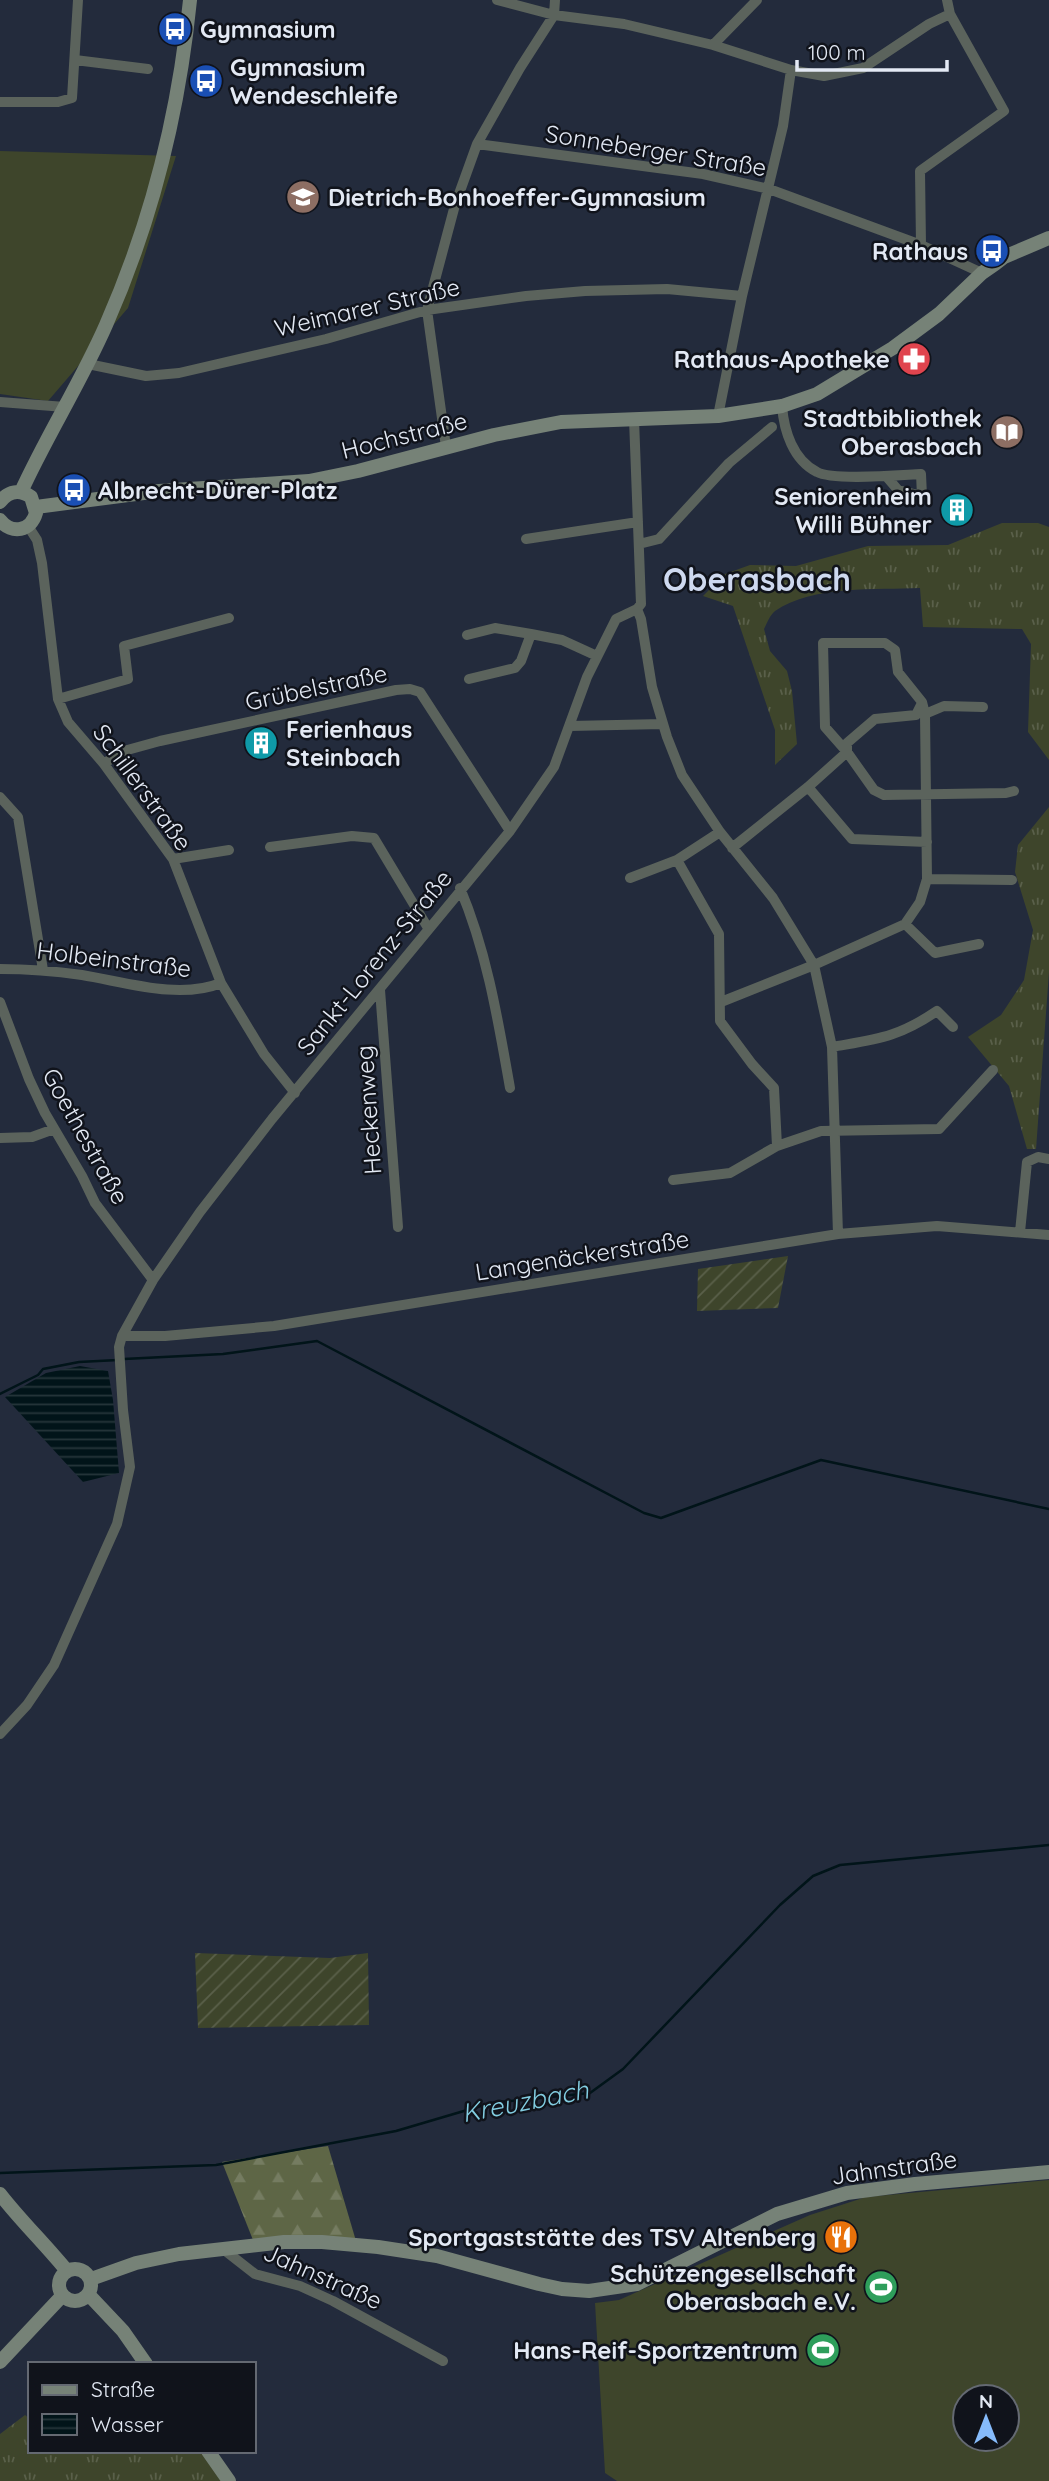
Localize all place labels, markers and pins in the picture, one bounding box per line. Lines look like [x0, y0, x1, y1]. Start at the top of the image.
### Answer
bus stop icon: Gymnasium [156, 10, 194, 48]
place label: Gymnasium [200, 14, 336, 44]
place label: Gymnasium Wendeschleife [230, 52, 398, 110]
bus stop icon: Gymnasium Wendeschleife [187, 62, 225, 100]
school or university icon: Dietrich-Bonhoeffer-Gymnasium [284, 178, 322, 216]
place label: Dietrich-Bonhoeffer-Gymnasium [328, 182, 706, 212]
bus stop icon: Rathaus [973, 232, 1011, 270]
place label: Rathaus [872, 236, 968, 266]
pharmacy icon: Rathaus-Apotheke [895, 340, 933, 378]
place label: Rathaus-Apotheke [674, 344, 890, 374]
place label: Stadtbibliothek Oberasbach [803, 403, 982, 461]
library icon: Stadtbibliothek Oberasbach [988, 413, 1026, 451]
bus stop icon: Albrecht-Dürer-Platz [55, 471, 93, 509]
place label: Albrecht-Dürer-Platz [98, 475, 338, 505]
place label: Seniorenheim Willi Bühner [774, 481, 932, 539]
building icon: Seniorenheim Willi Bühner [938, 491, 976, 529]
place label: Ferienhaus Steinbach [286, 714, 412, 772]
building icon: Ferienhaus Steinbach [242, 724, 280, 762]
restaurant icon: Sportgaststätte des TSV Altenberg [822, 2218, 860, 2256]
place label: Sportgaststätte des TSV Altenberg [408, 2222, 816, 2252]
place label: Schützengesellschaft Oberasbach e.V. [610, 2258, 856, 2316]
sports icon: Schützengesellschaft Oberasbach e.V. [862, 2268, 900, 2306]
sports icon: Hans-Reif-Sportzentrum [804, 2331, 842, 2369]
place label: Hans-Reif-Sportzentrum [513, 2335, 798, 2365]

